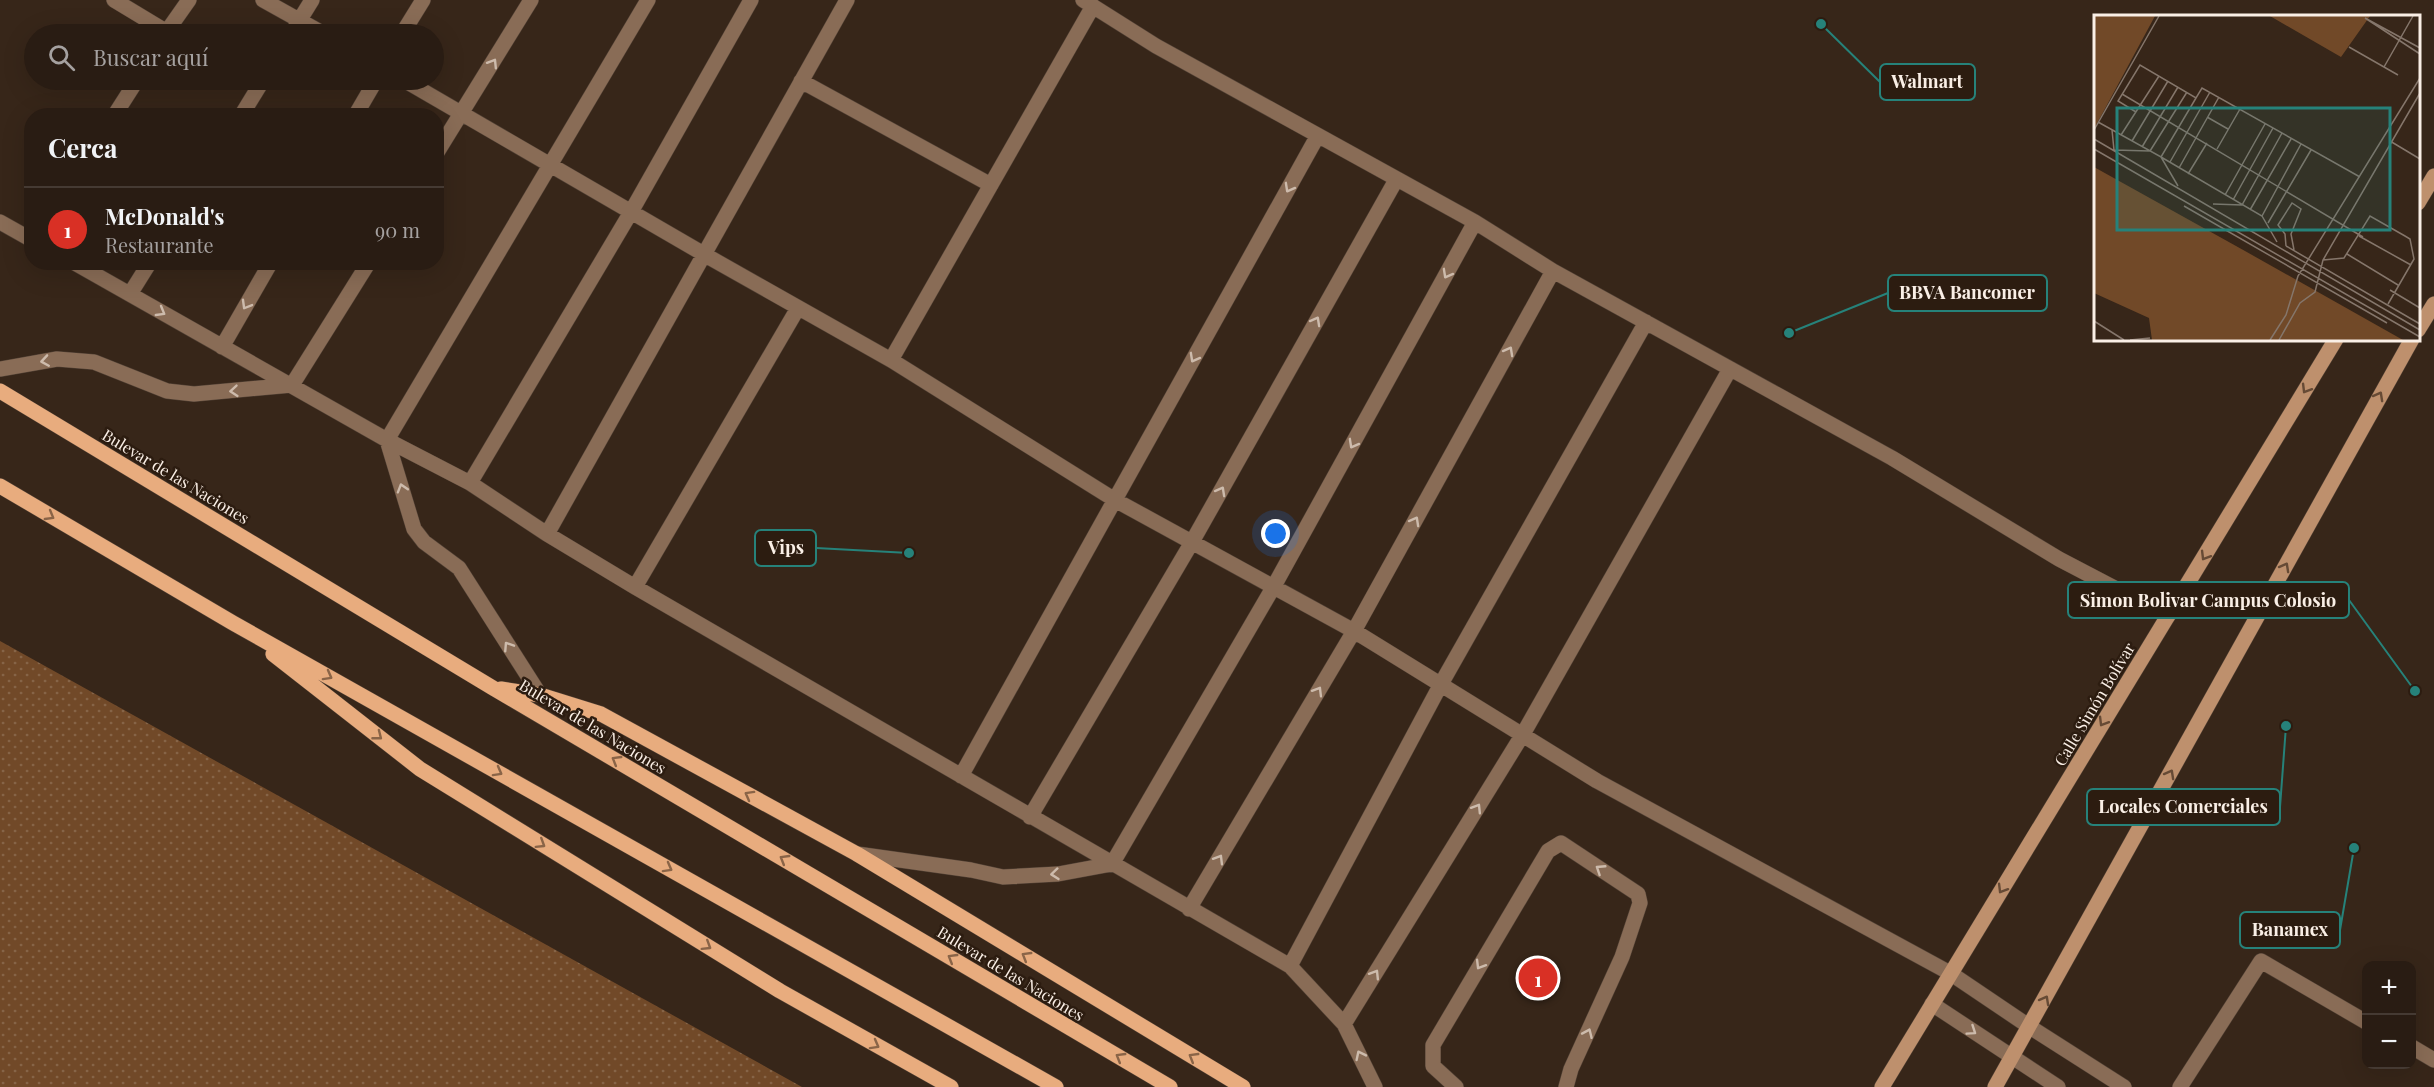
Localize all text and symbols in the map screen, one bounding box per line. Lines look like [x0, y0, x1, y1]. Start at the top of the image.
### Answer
inset map [2094, 15, 2419, 340]
search box [24, 24, 444, 90]
icon: search [45, 41, 78, 74]
text: Buscar aquí [93, 42, 208, 72]
one-way arrow [485, 59, 497, 69]
callout: Walmart [1880, 64, 1975, 100]
text: Walmart [1890, 69, 1963, 93]
text: Cerca [48, 130, 117, 165]
one-way arrow [1285, 182, 1296, 192]
text: McDonald's [105, 201, 224, 231]
text: 1 [64, 216, 71, 243]
text: 90 m [375, 216, 420, 243]
text: Restaurante [105, 231, 214, 258]
one-way arrow [1443, 267, 1454, 278]
callout: BBVA Bancomer [1888, 275, 2047, 311]
text: BBVA Bancomer [1899, 280, 2036, 304]
one-way arrow [242, 299, 254, 309]
one-way arrow [154, 304, 165, 316]
one-way arrow [1309, 317, 1320, 327]
one-way arrow [1502, 347, 1513, 357]
one-way arrow [1190, 352, 1201, 362]
one-way arrow [40, 354, 50, 367]
one-way arrow [2302, 383, 2313, 393]
one-way arrow [229, 384, 238, 397]
one-way arrow [2372, 392, 2383, 402]
street label: Bulevar de las Naciones [99, 424, 253, 528]
one-way arrow [1348, 438, 1360, 449]
one-way arrow [397, 483, 409, 494]
one-way arrow [1213, 487, 1225, 497]
one-way arrow [44, 509, 55, 520]
one-way arrow [1407, 517, 1419, 528]
your location [1261, 519, 1290, 548]
callout: Vips [755, 530, 816, 566]
text: Vips [767, 535, 804, 559]
one-way arrow [2200, 550, 2212, 560]
one-way arrow [2278, 563, 2289, 573]
callout: Simon Bolivar Campus Colosio [2068, 582, 2349, 618]
text: Simon Bolivar Campus Colosio [2080, 588, 2336, 612]
street label: Calle Simón Bolívar [2049, 638, 2139, 770]
one-way arrow [505, 641, 516, 652]
one-way arrow [322, 669, 333, 681]
street label: Bulevar de las Naciones [516, 674, 670, 778]
one-way arrow [1311, 687, 1323, 697]
one-way arrow [2099, 716, 2111, 726]
one-way arrow [372, 729, 383, 740]
one-way arrow [612, 756, 622, 767]
one-way arrow [492, 765, 502, 776]
one-way arrow [2163, 770, 2174, 780]
callout: Locales Comerciales [2087, 789, 2280, 825]
one-way arrow [745, 791, 755, 802]
text: Locales Comerciales [2098, 794, 2268, 818]
one-way arrow [1470, 804, 1482, 814]
one-way arrow [535, 836, 545, 848]
one-way arrow [780, 855, 790, 866]
one-way arrow [1211, 855, 1223, 865]
one-way arrow [662, 861, 672, 872]
one-way arrow [1596, 864, 1606, 876]
one-way arrow [1050, 867, 1059, 880]
one-way arrow [1997, 883, 2009, 893]
callout: Banamex [2240, 912, 2340, 948]
text: Banamex [2252, 917, 2329, 941]
street label: Bulevar de las Naciones [934, 921, 1088, 1025]
one-way arrow [701, 939, 711, 951]
one-way arrow [1022, 952, 1032, 964]
one-way arrow [948, 954, 958, 966]
pin: 1 [1518, 956, 1558, 1000]
one-way arrow [1476, 959, 1487, 969]
map controls [2362, 961, 2416, 1069]
button: + [2362, 961, 2416, 1015]
one-way arrow [1367, 970, 1379, 980]
one-way arrow [2038, 996, 2049, 1006]
button: − [2362, 1015, 2416, 1069]
one-way arrow [1965, 1024, 1976, 1035]
one-way arrow [1580, 1028, 1592, 1039]
one-way arrow [869, 1038, 879, 1049]
one-way arrow [1356, 1051, 1368, 1062]
one-way arrow [1189, 1052, 1199, 1064]
one-way arrow [1115, 1053, 1126, 1065]

